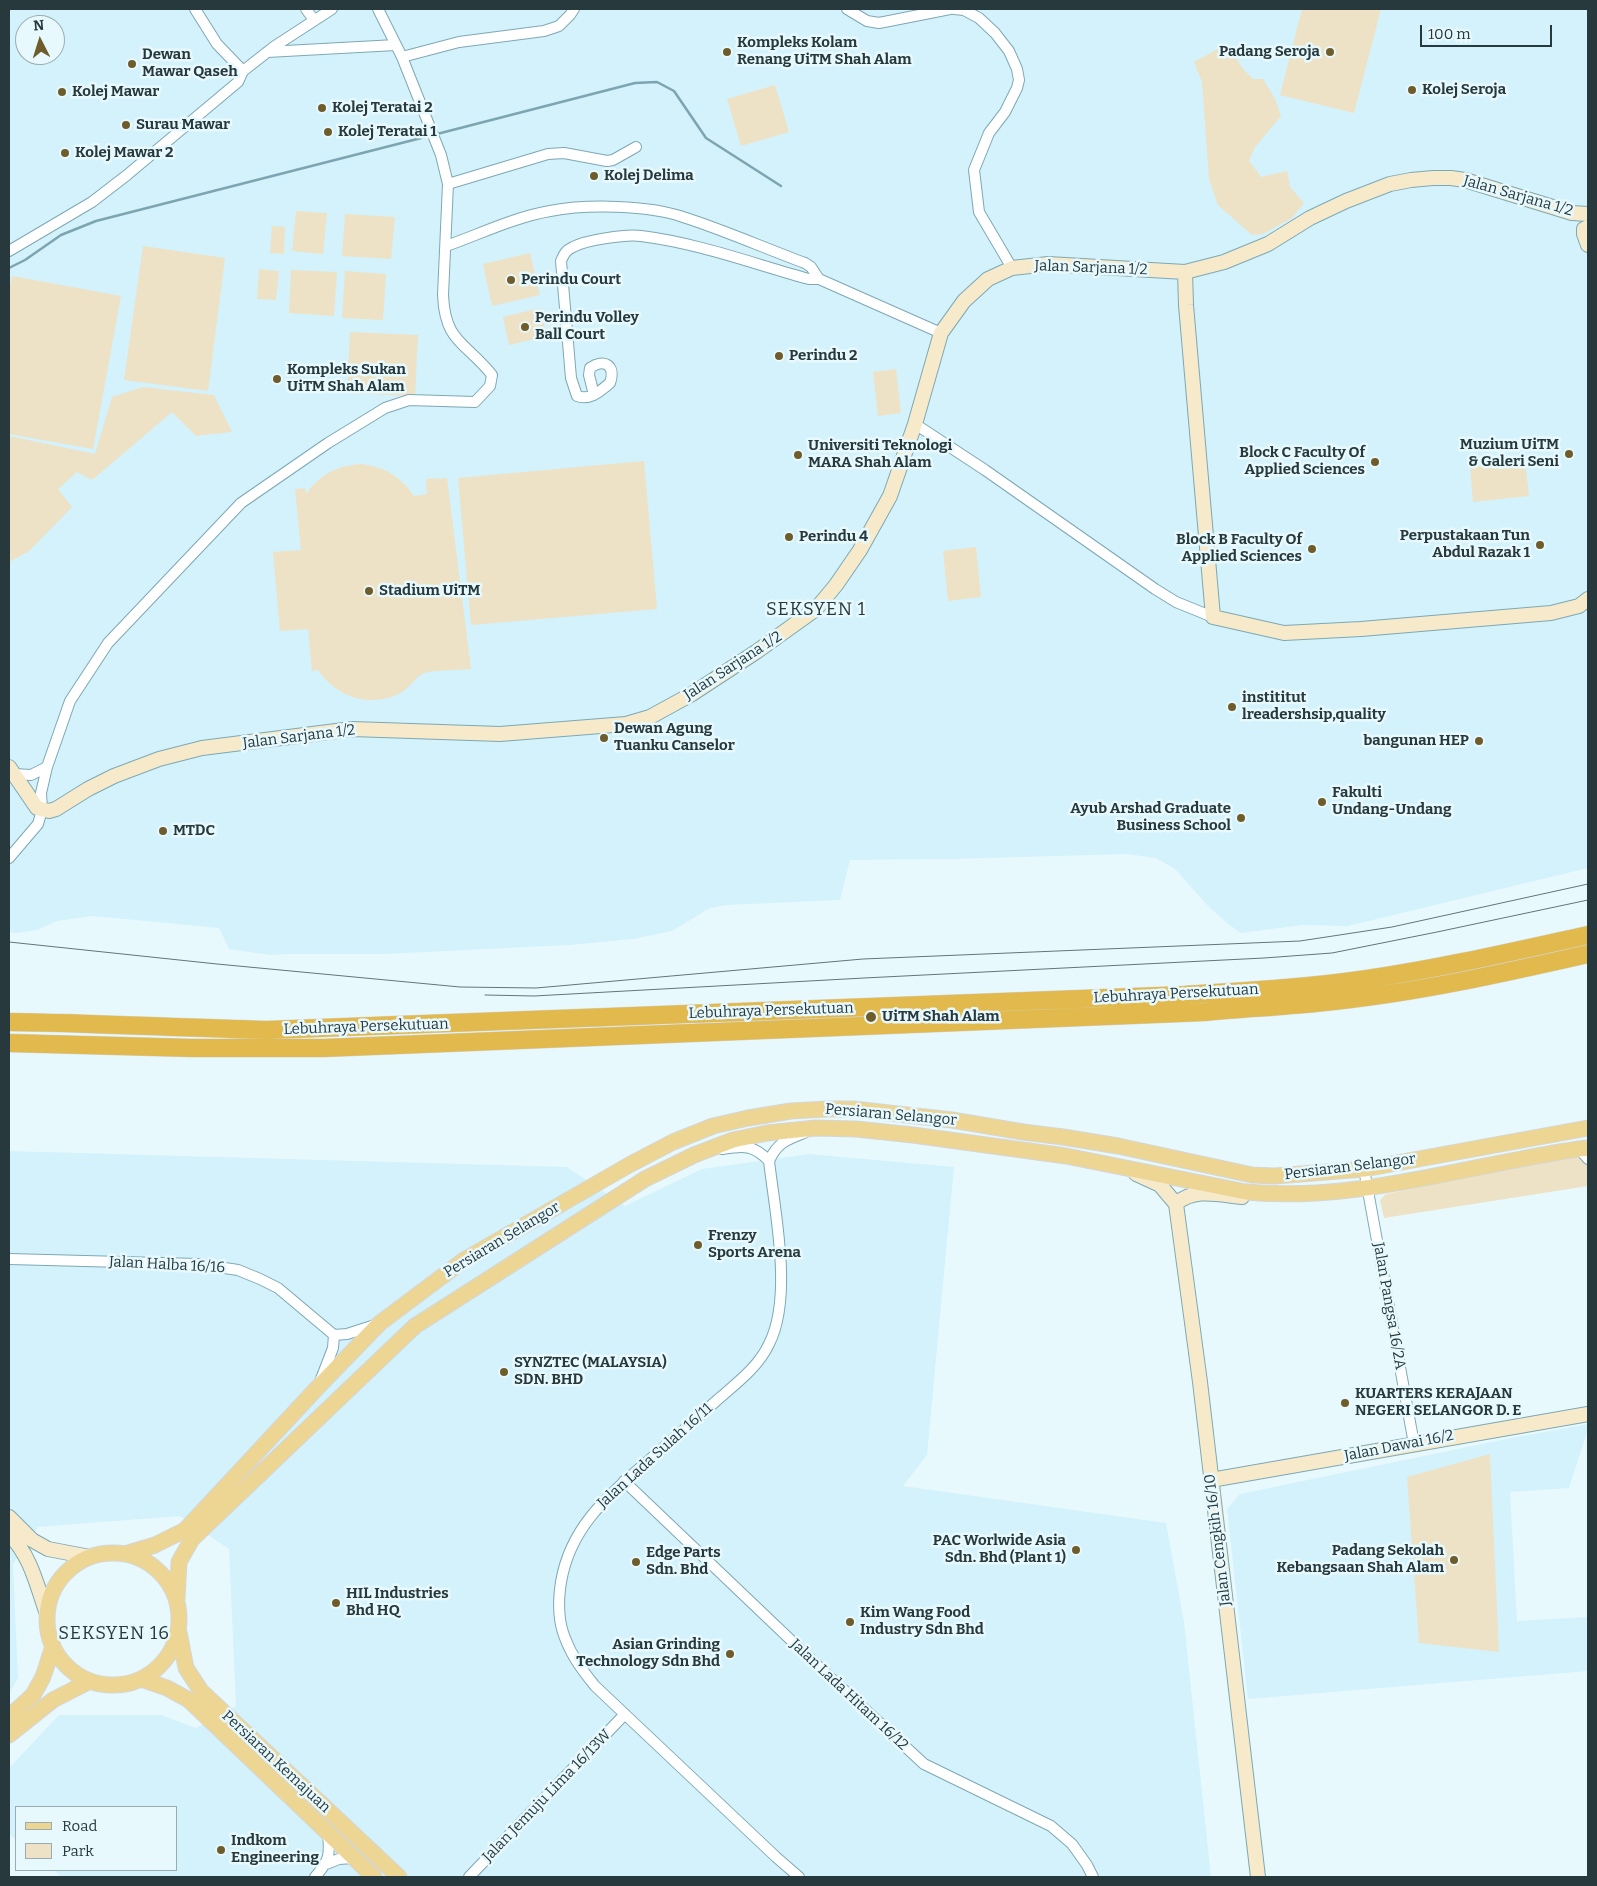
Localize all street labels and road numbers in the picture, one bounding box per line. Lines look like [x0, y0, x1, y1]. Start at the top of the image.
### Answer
street label: Jalan Sarjana 1/2 [1461, 172, 1575, 220]
street label: Jalan Sarjana 1/2 [1034, 257, 1148, 279]
street label: Jalan Sarjana 1/2 [681, 628, 785, 704]
street label: Jalan Sarjana 1/2 [242, 721, 356, 753]
street label: Lebuhraya Persekutuan [1093, 981, 1259, 1007]
street label: Lebuhraya Persekutuan [688, 999, 854, 1023]
street label: Lebuhraya Persekutuan [283, 1015, 449, 1039]
street label: Persiaran Selangor [824, 1100, 958, 1130]
street label: Persiaran Selangor [1283, 1150, 1417, 1184]
street label: Persiaran Selangor [441, 1198, 563, 1282]
street label: Jalan Pangsa 16/2A [1369, 1241, 1409, 1371]
street label: Jalan Halba 16/16 [108, 1253, 226, 1277]
street label: Jalan Lada Sulah 16/11 [594, 1400, 716, 1512]
street label: Jalan Dawai 16/2 [1343, 1427, 1455, 1465]
street label: Jalan Cengkih 16/10 [1201, 1473, 1235, 1607]
street label: Jalan Lada Hitam 16/12 [786, 1636, 912, 1754]
street label: Persiaran Kemajuan [218, 1707, 334, 1817]
street label: Jalan Jemuju Lima 16/13W [479, 1726, 615, 1866]

